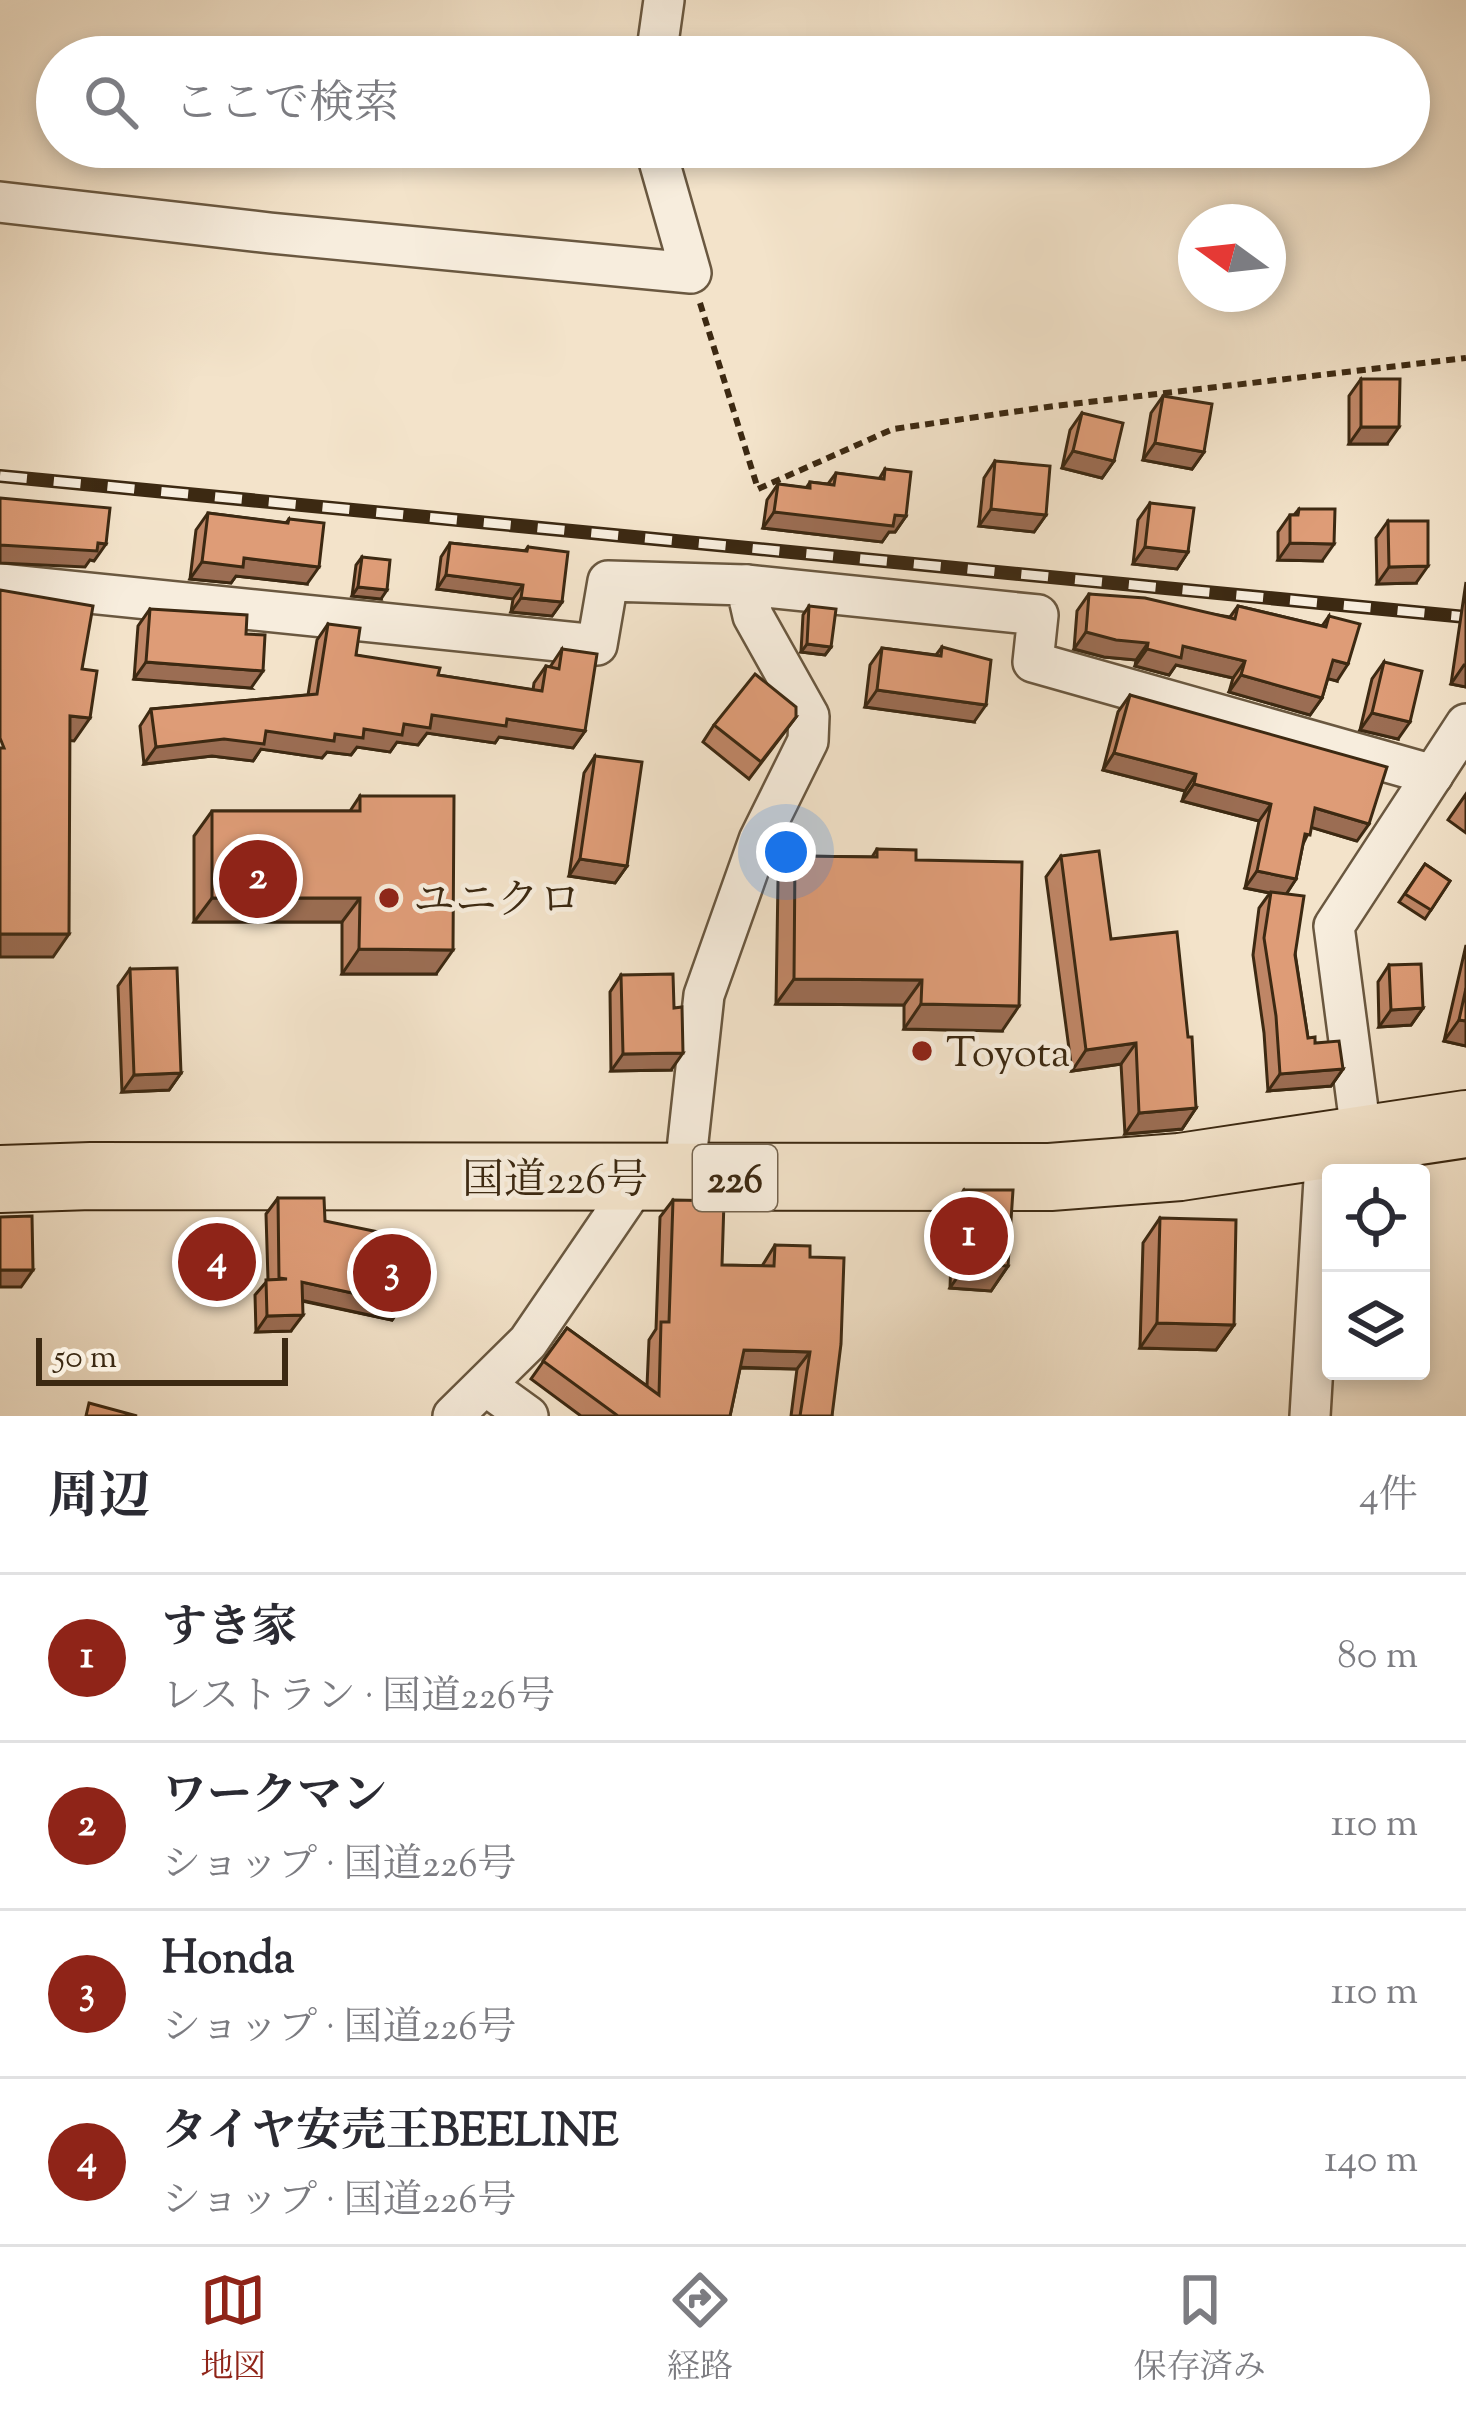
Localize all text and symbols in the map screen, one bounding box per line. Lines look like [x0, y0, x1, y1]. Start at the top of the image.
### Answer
search box [36, 36, 1430, 168]
icon: search [78, 69, 144, 135]
text: ここで検索 [174, 74, 399, 139]
north arrow [1178, 204, 1286, 312]
your location [756, 822, 816, 882]
pin: 2 [219, 834, 297, 924]
place label: ユニクロ [413, 873, 581, 933]
marker: ユニクロ [376, 885, 402, 911]
place label: Toyota [946, 1026, 1070, 1086]
marker: Toyota [909, 1038, 935, 1064]
road number: 226 [693, 1145, 777, 1211]
street label: 国道226号 [462, 1153, 648, 1213]
map controls [1322, 1164, 1430, 1380]
button: locate [1322, 1164, 1430, 1272]
pin: 1 [930, 1191, 1008, 1281]
pin: 4 [178, 1217, 256, 1307]
pin: 3 [353, 1228, 431, 1318]
button: layers [1322, 1272, 1430, 1380]
scale bar [36, 1332, 288, 1385]
text: 50 m [54, 1335, 117, 1383]
text: 周辺 [48, 1463, 150, 1536]
text: 4件 [1359, 1470, 1418, 1526]
text: すき家 [162, 1598, 297, 1663]
text: 1 [80, 1630, 94, 1686]
text: 80 m [1337, 1630, 1418, 1686]
text: レストラン · 国道226号 [162, 1671, 555, 1727]
text: ワークマン [162, 1766, 387, 1831]
text: 2 [78, 1798, 96, 1854]
text: 110 m [1331, 1798, 1418, 1854]
text: ショップ · 国道226号 [162, 1839, 517, 1895]
text: Honda [162, 1929, 295, 1994]
text: 3 [79, 1966, 95, 2022]
text: 110 m [1331, 1966, 1418, 2022]
text: ショップ · 国道226号 [162, 2002, 517, 2058]
text: タイヤ安売王BEELINE [162, 2102, 619, 2167]
text: 4 [77, 2134, 97, 2190]
text: 140 m [1324, 2134, 1418, 2190]
text: ショップ · 国道226号 [162, 2175, 517, 2231]
tab: 地図 [200, 2267, 266, 2393]
tab: 経路 [667, 2267, 733, 2393]
tab: 保存済み [1134, 2267, 1266, 2393]

